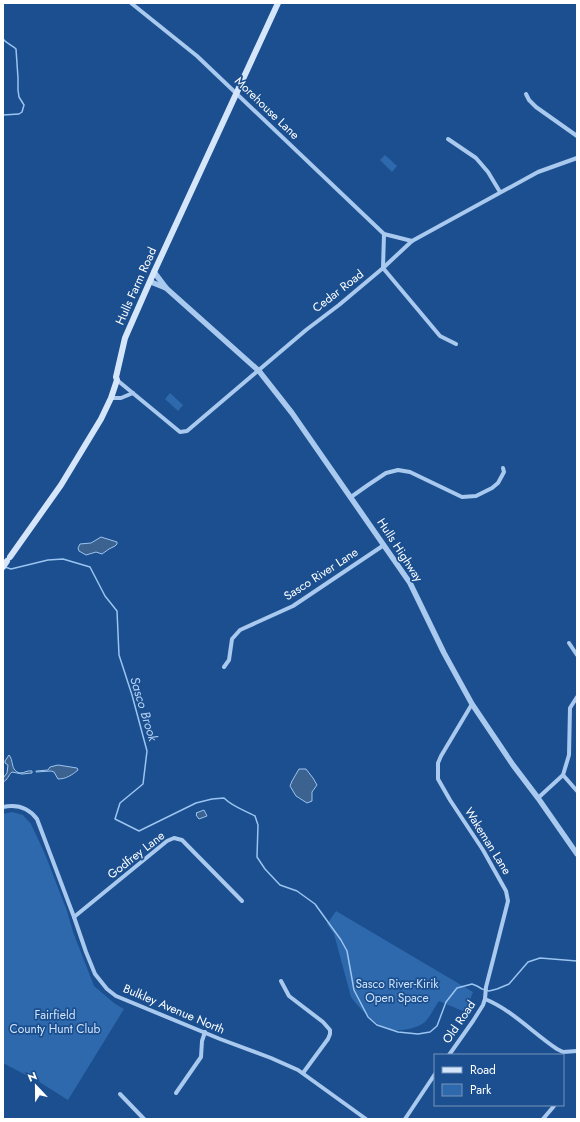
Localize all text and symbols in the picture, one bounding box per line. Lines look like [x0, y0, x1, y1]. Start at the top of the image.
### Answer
street label: Morehouse Lane [231, 72, 303, 144]
street label: Hulls Farm Road [111, 244, 161, 328]
street label: Cedar Road [309, 265, 367, 317]
street label: Hulls Highway [373, 515, 428, 586]
street label: Sasco River Lane [280, 543, 362, 605]
water label: Sasco Brook [125, 674, 163, 744]
street label: Wakeman Lane [460, 804, 516, 878]
street label: Godfrey Lane [103, 827, 169, 883]
park label: Sasco River-Kirik Open Space [355, 975, 439, 1007]
street label: Bulkley Avenue North [120, 979, 228, 1039]
street label: Old Road [438, 997, 480, 1047]
park label: Fairfield County Hunt Club [10, 1006, 101, 1038]
legend [434, 1054, 564, 1106]
text: Road [470, 1061, 496, 1079]
north arrow [16, 1066, 56, 1106]
text: N [25, 1068, 39, 1086]
text: Park [470, 1081, 492, 1099]

